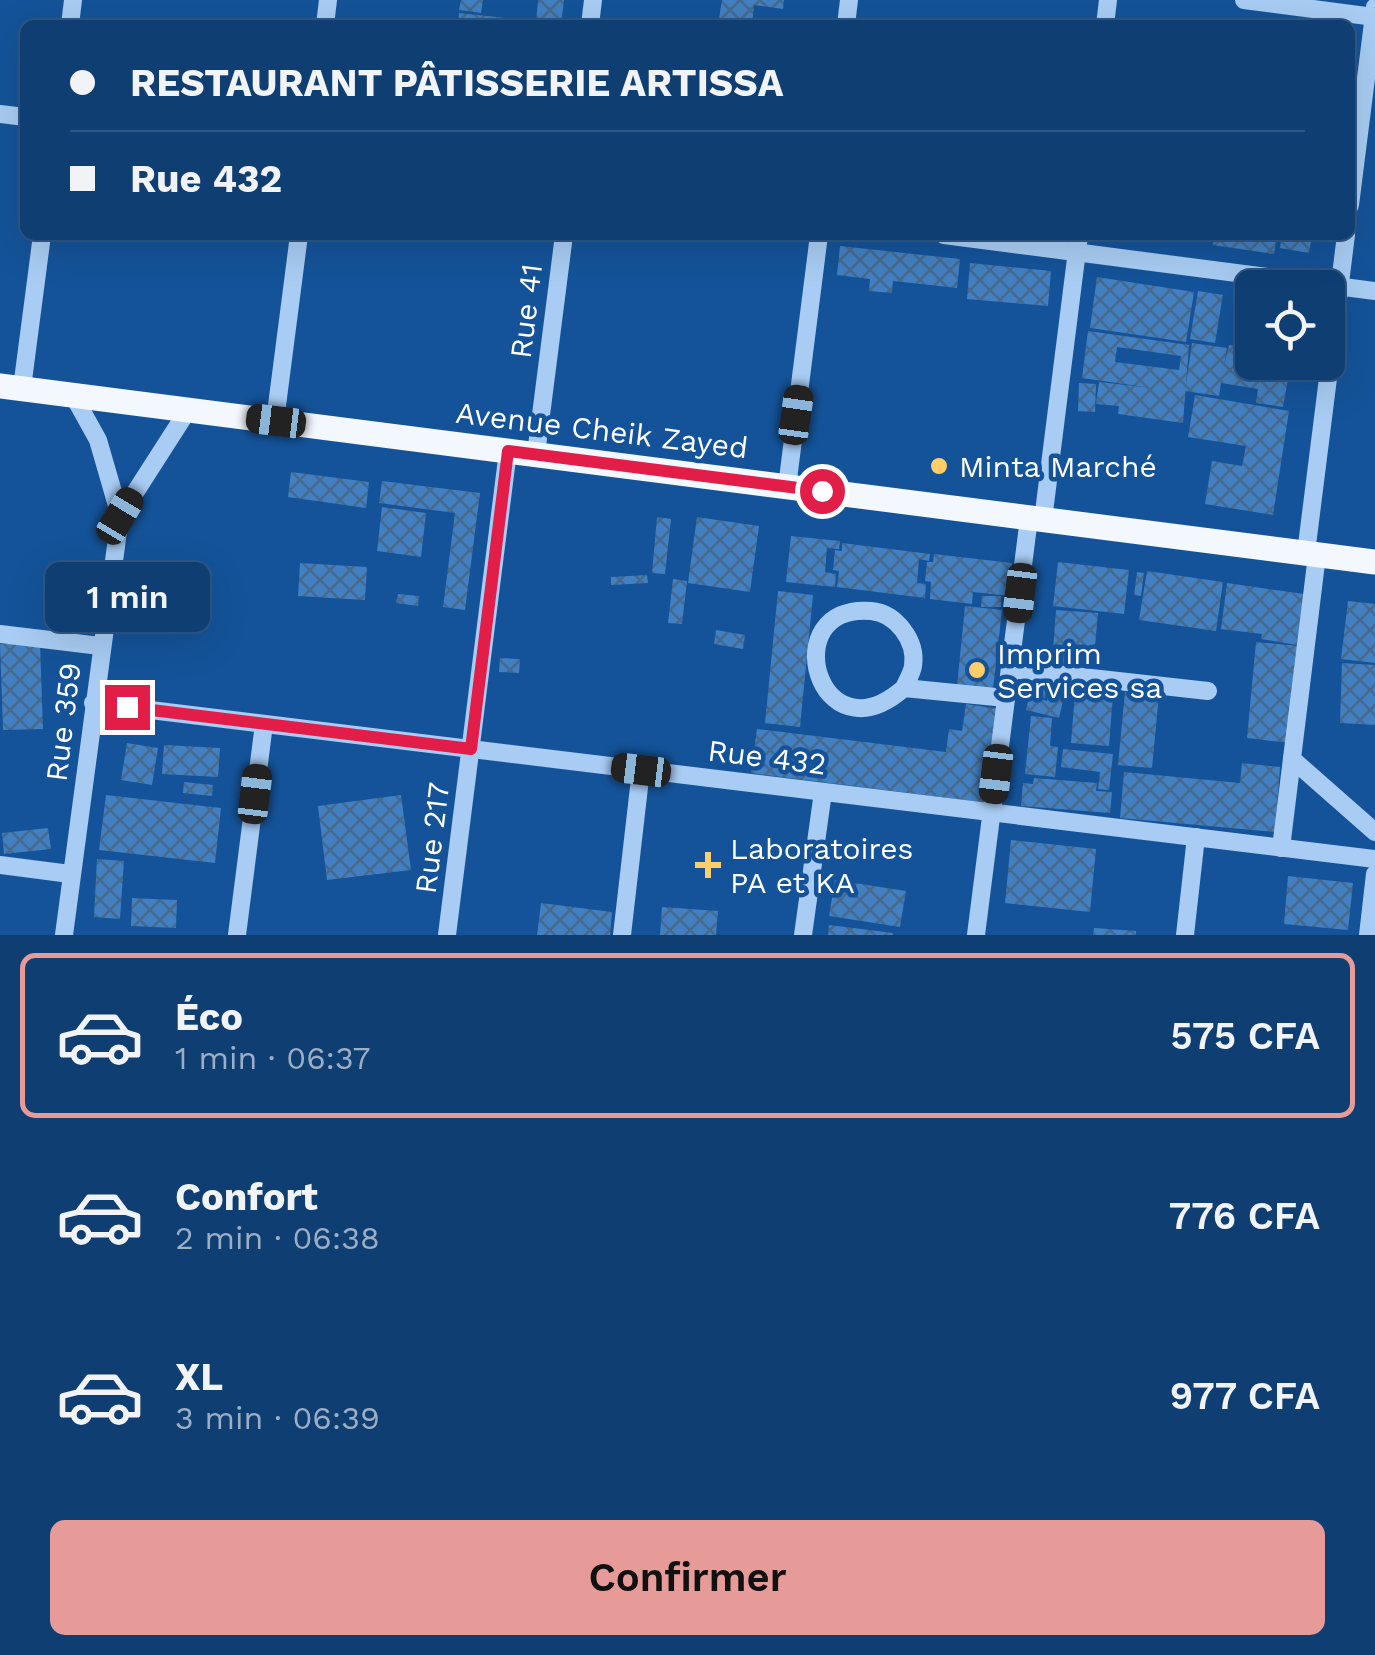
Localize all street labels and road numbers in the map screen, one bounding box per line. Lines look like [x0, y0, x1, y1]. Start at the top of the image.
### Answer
street label: Rue 41 [503, 262, 549, 360]
street label: Avenue Cheik Zayed [454, 395, 750, 465]
street label: Rue 359 [38, 661, 88, 783]
street label: Rue 432 [706, 732, 828, 782]
street label: Rue 217 [408, 780, 456, 896]

